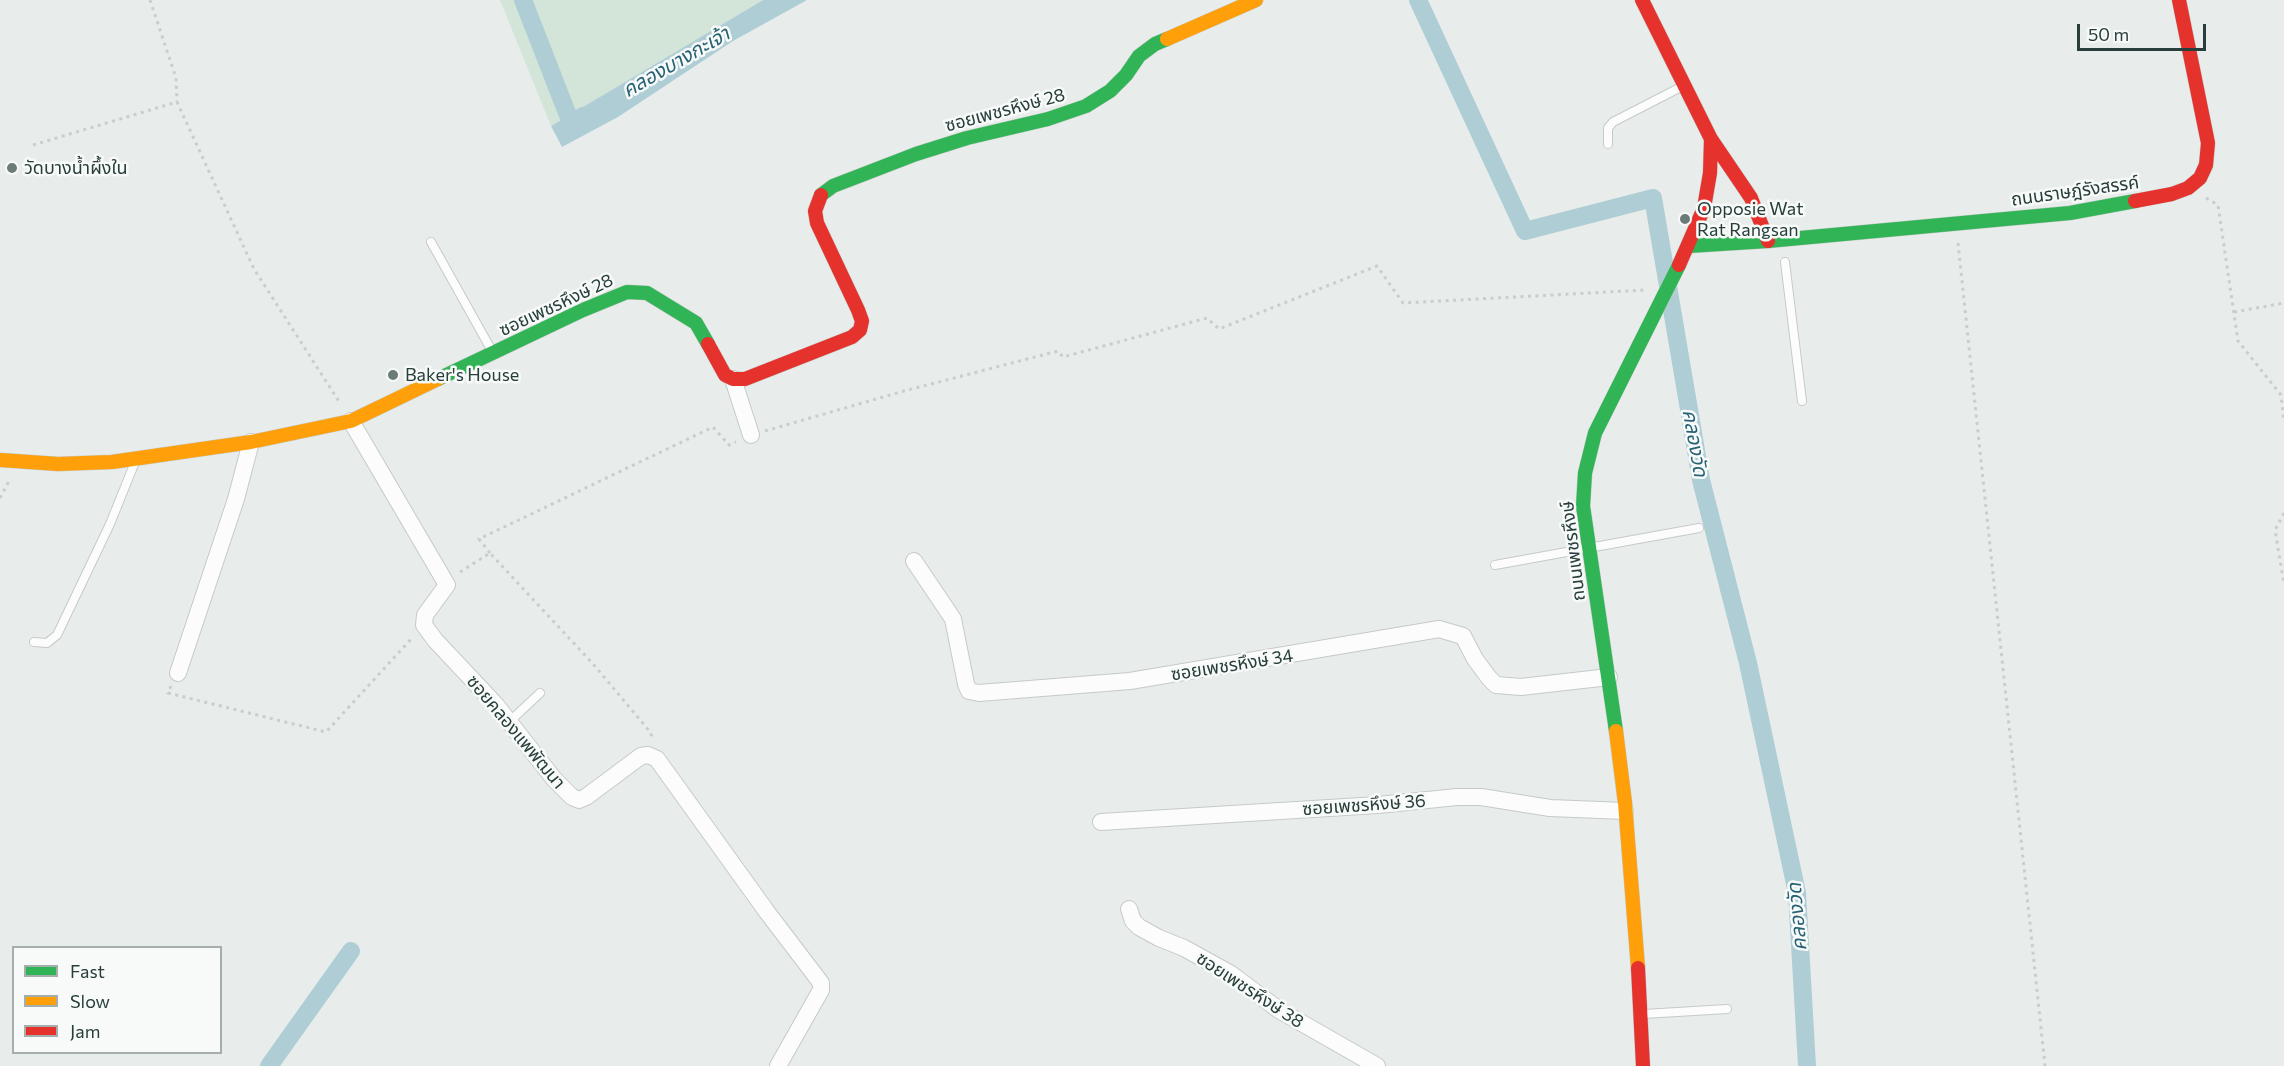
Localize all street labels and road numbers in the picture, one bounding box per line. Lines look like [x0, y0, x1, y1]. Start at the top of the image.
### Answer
street label: ซอยเพชรหึงษ์ 28 [943, 84, 1067, 136]
street label: ถนนราษฎ์รังสรรค์ [2010, 171, 2140, 211]
street label: ซอยเพชรหึงษ์ 28 [496, 269, 616, 341]
street label: ถนนเพชรหึงษ์ [1556, 500, 1590, 602]
street label: ซอยเพชรหึงษ์ 34 [1169, 645, 1295, 685]
street label: ซอยคลองแพพัฒนา [462, 671, 570, 793]
street label: ซอยเพชรหึงษ์ 36 [1302, 790, 1426, 820]
street label: ซอยเพชรหึงษ์ 38 [1192, 947, 1308, 1033]

